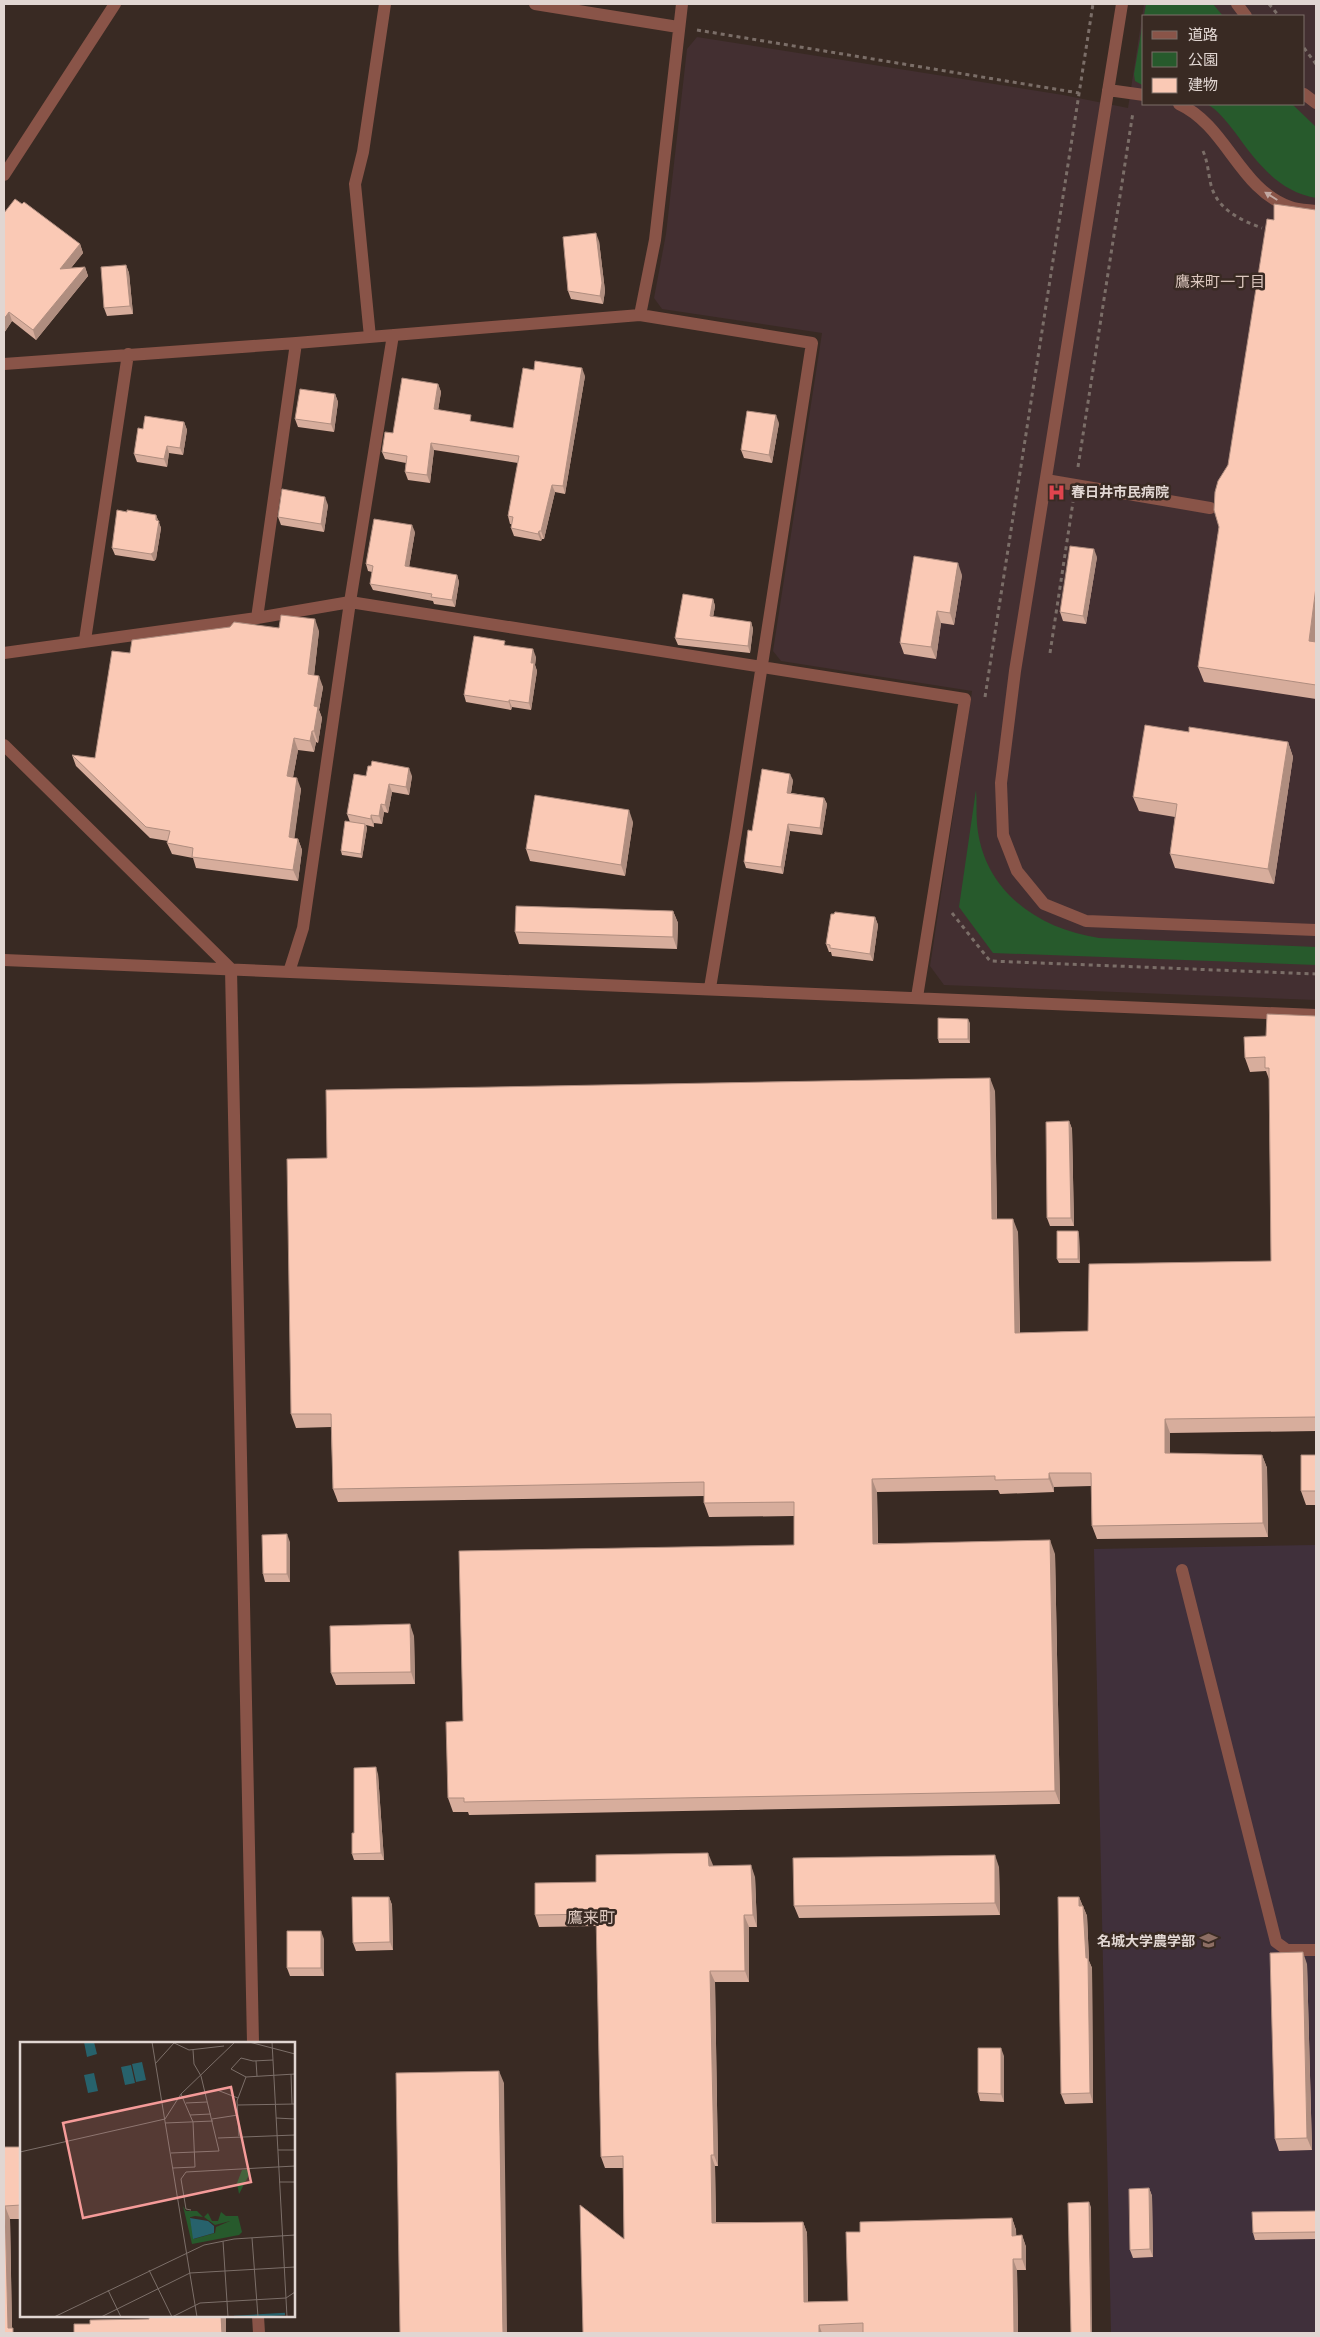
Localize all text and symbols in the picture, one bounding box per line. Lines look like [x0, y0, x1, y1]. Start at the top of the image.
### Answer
legend [1142, 15, 1305, 105]
text: 道路 [1188, 25, 1218, 44]
text: 公園 [1188, 50, 1218, 69]
text: 建物 [1188, 75, 1218, 94]
one-way arrow [1264, 192, 1277, 201]
district label: 鷹来町一丁目 [1175, 272, 1265, 291]
hospital icon: 春日井市民病院 [1047, 482, 1067, 502]
place label: 春日井市民病院 [1071, 483, 1169, 501]
district label: 鷹来町 [567, 1907, 615, 1927]
school or university icon: 名城大学農学部 [1199, 1931, 1219, 1951]
place label: 名城大学農学部 [1097, 1932, 1195, 1950]
inset map [20, 2042, 295, 2317]

